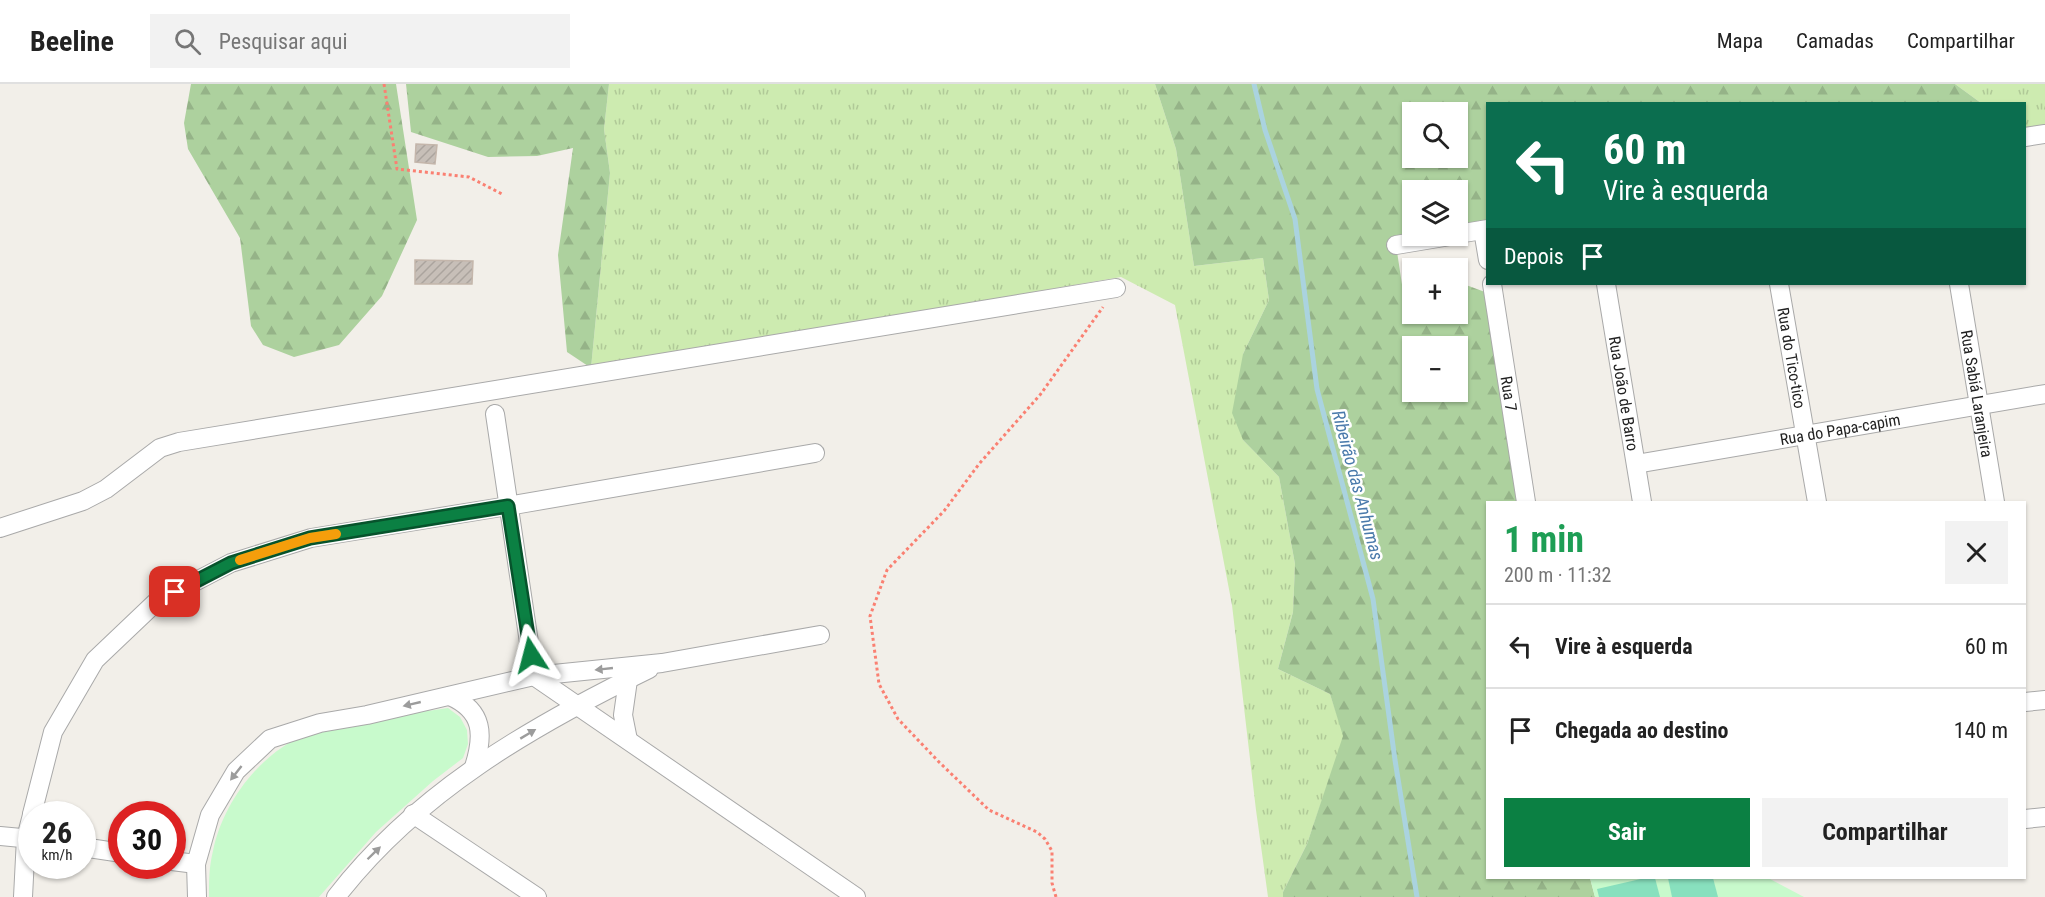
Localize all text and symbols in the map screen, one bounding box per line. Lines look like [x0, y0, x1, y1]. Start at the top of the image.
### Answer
search box [150, 14, 570, 68]
text: Beeline [30, 25, 114, 58]
icon: search [171, 25, 204, 58]
text: Pesquisar aqui [219, 29, 347, 54]
text: Mapa [1717, 29, 1763, 53]
text: Camadas [1796, 29, 1874, 53]
text: Compartilhar [1907, 29, 2015, 53]
map controls [1402, 102, 1468, 402]
button: search [1402, 102, 1468, 168]
text: 60 m [1603, 125, 1686, 174]
icon: left [1504, 126, 1582, 204]
text: Vire à esquerda [1603, 175, 1769, 207]
button: layers [1402, 180, 1468, 246]
icon: arrive [1576, 240, 1609, 273]
text: Depois [1504, 244, 1564, 269]
button: + [1402, 258, 1468, 324]
street label: Rua do Tico-tico [1774, 306, 1810, 410]
street label: Rua Sabiá Laranjeira [1957, 328, 1997, 459]
street label: Rua João de Barro [1605, 335, 1643, 452]
button: − [1402, 336, 1468, 402]
street label: Rua 7 [1497, 375, 1521, 413]
water label: Ribeirão das Anhumas [1328, 408, 1388, 562]
street label: Rua do Papa-capim [1778, 409, 1902, 449]
text: 1 min [1504, 519, 1584, 561]
button: close [1945, 521, 2008, 584]
text: 200 m · 11:32 [1504, 563, 1611, 587]
pin [149, 566, 200, 617]
icon: arrive [158, 575, 191, 608]
position arrow [499, 623, 563, 687]
icon: left [1504, 630, 1537, 663]
text: Vire à esquerda [1555, 634, 1693, 659]
text: 60 m [1965, 634, 2008, 659]
one-way arrow [594, 664, 613, 674]
one-way arrow [403, 700, 422, 710]
icon: arrive [1504, 714, 1537, 747]
text: Chegada ao destino [1555, 718, 1729, 743]
text: 140 m [1954, 718, 2008, 743]
one-way arrow [520, 729, 536, 740]
one-way arrow [230, 765, 242, 781]
button: Sair [1504, 798, 1750, 867]
button: Compartilhar [1762, 798, 2008, 867]
speed limit sign: 30 [108, 801, 186, 879]
text: 26 [42, 815, 72, 850]
text: km/h [42, 846, 72, 864]
one-way arrow [367, 846, 381, 860]

